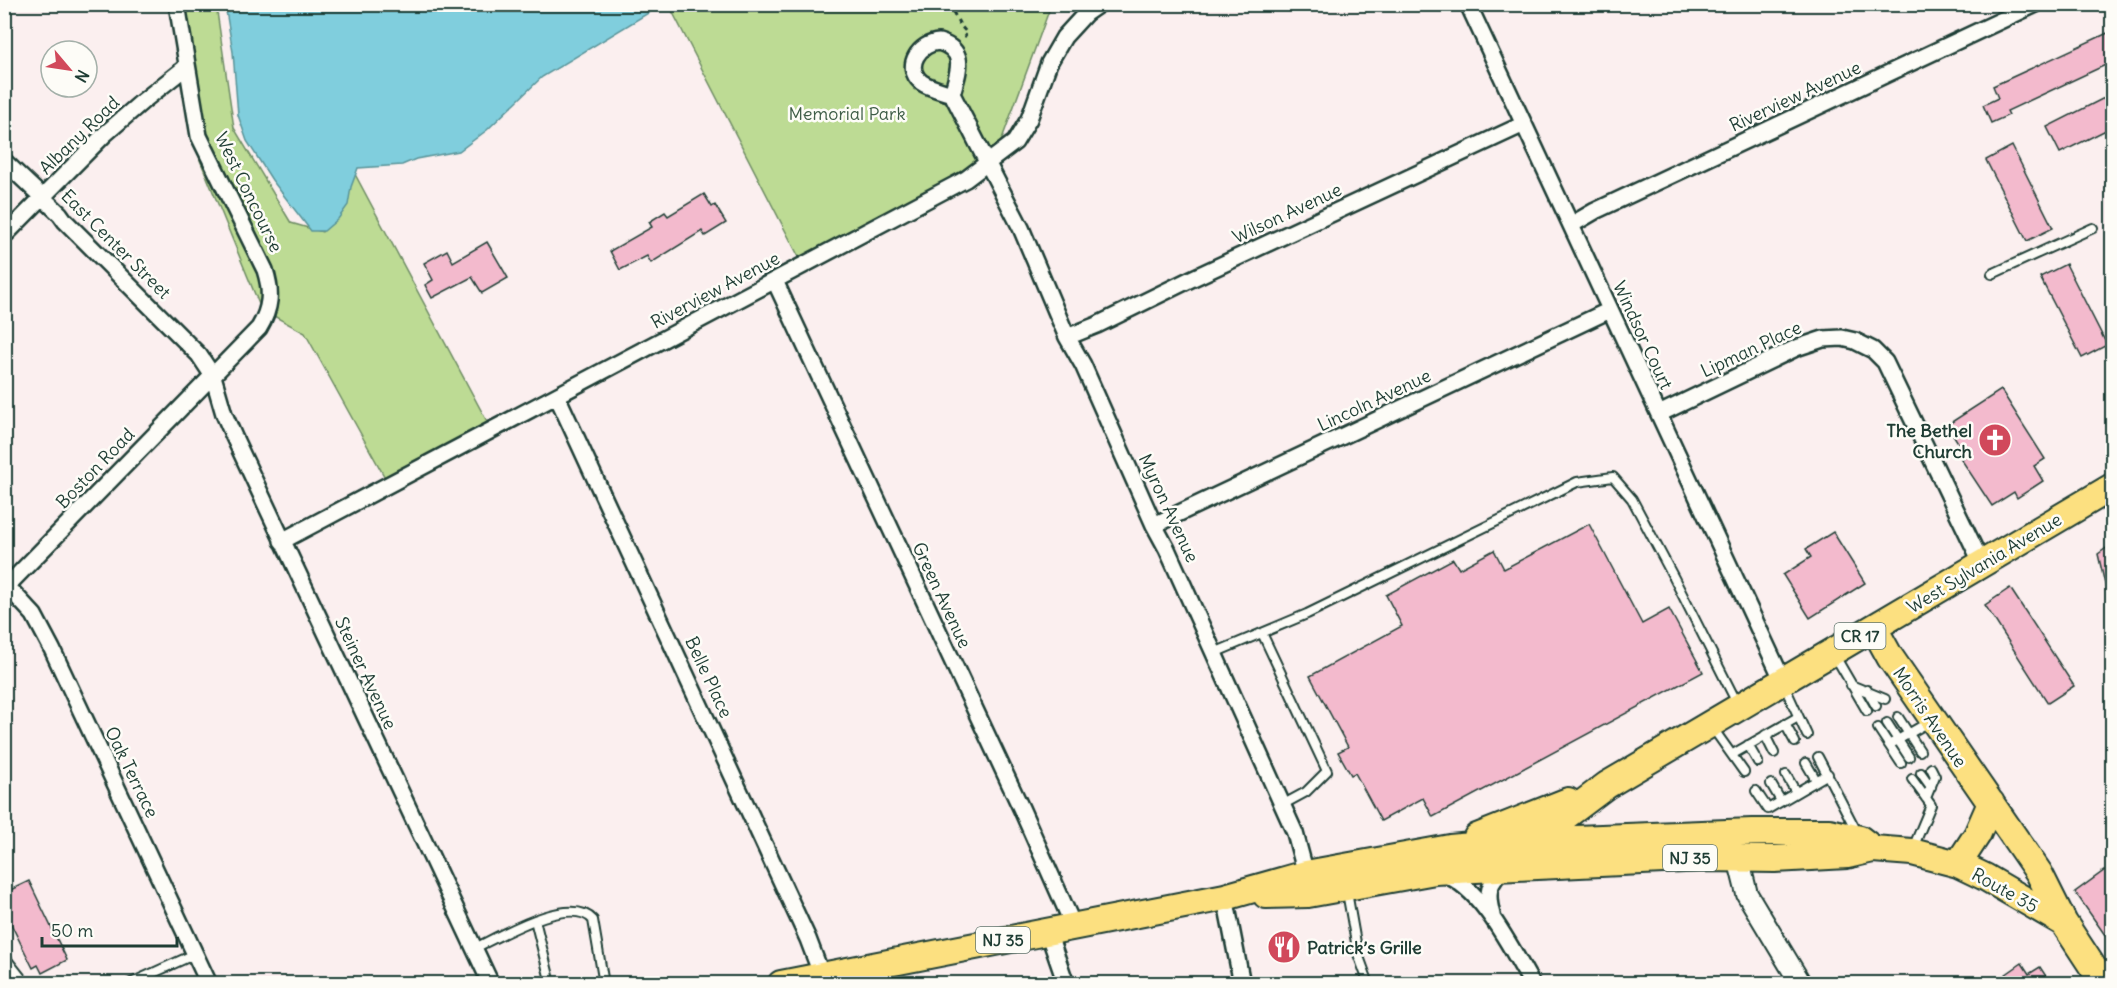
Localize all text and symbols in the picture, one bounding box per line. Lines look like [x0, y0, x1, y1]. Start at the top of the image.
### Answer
north arrow [39, 39, 99, 99]
street label: Riverview Avenue [1726, 55, 1864, 137]
text: N [71, 67, 94, 86]
street label: Albany Road [34, 91, 124, 179]
park label: Memorial Park [788, 102, 906, 125]
street label: West Concourse [210, 128, 288, 256]
street label: Wilson Avenue [1229, 178, 1345, 248]
street label: East Center Street [56, 184, 176, 304]
street label: Riverview Avenue [647, 246, 783, 334]
street label: Windsor Court [1608, 277, 1678, 393]
street label: Lipman Place [1697, 316, 1805, 382]
street label: Lincoln Avenue [1314, 364, 1434, 436]
place label: The Bethel Church [1887, 419, 1973, 463]
church icon: The Bethel Church [1977, 422, 2013, 458]
street label: Boston Road [51, 423, 139, 513]
street label: Myron Avenue [1134, 450, 1204, 566]
street label: West Sylvania Avenue [1902, 508, 2066, 618]
street label: Green Avenue [907, 538, 977, 652]
street label: Steiner Avenue [330, 613, 402, 733]
road number: CR 17 [1834, 623, 1886, 649]
street label: Belle Place [680, 633, 738, 721]
street label: Morris Avenue [1888, 662, 1972, 772]
street label: Oak Terrace [100, 723, 164, 821]
road number: NJ 35 [1663, 845, 1717, 871]
street label: Route 35 [1968, 862, 2042, 918]
scale bar [42, 910, 177, 948]
text: 50 m [51, 919, 93, 942]
road number: NJ 35 [976, 927, 1030, 953]
restaurant icon: Patrick’s Grille [1266, 929, 1302, 965]
place label: Patrick’s Grille [1307, 936, 1422, 959]

